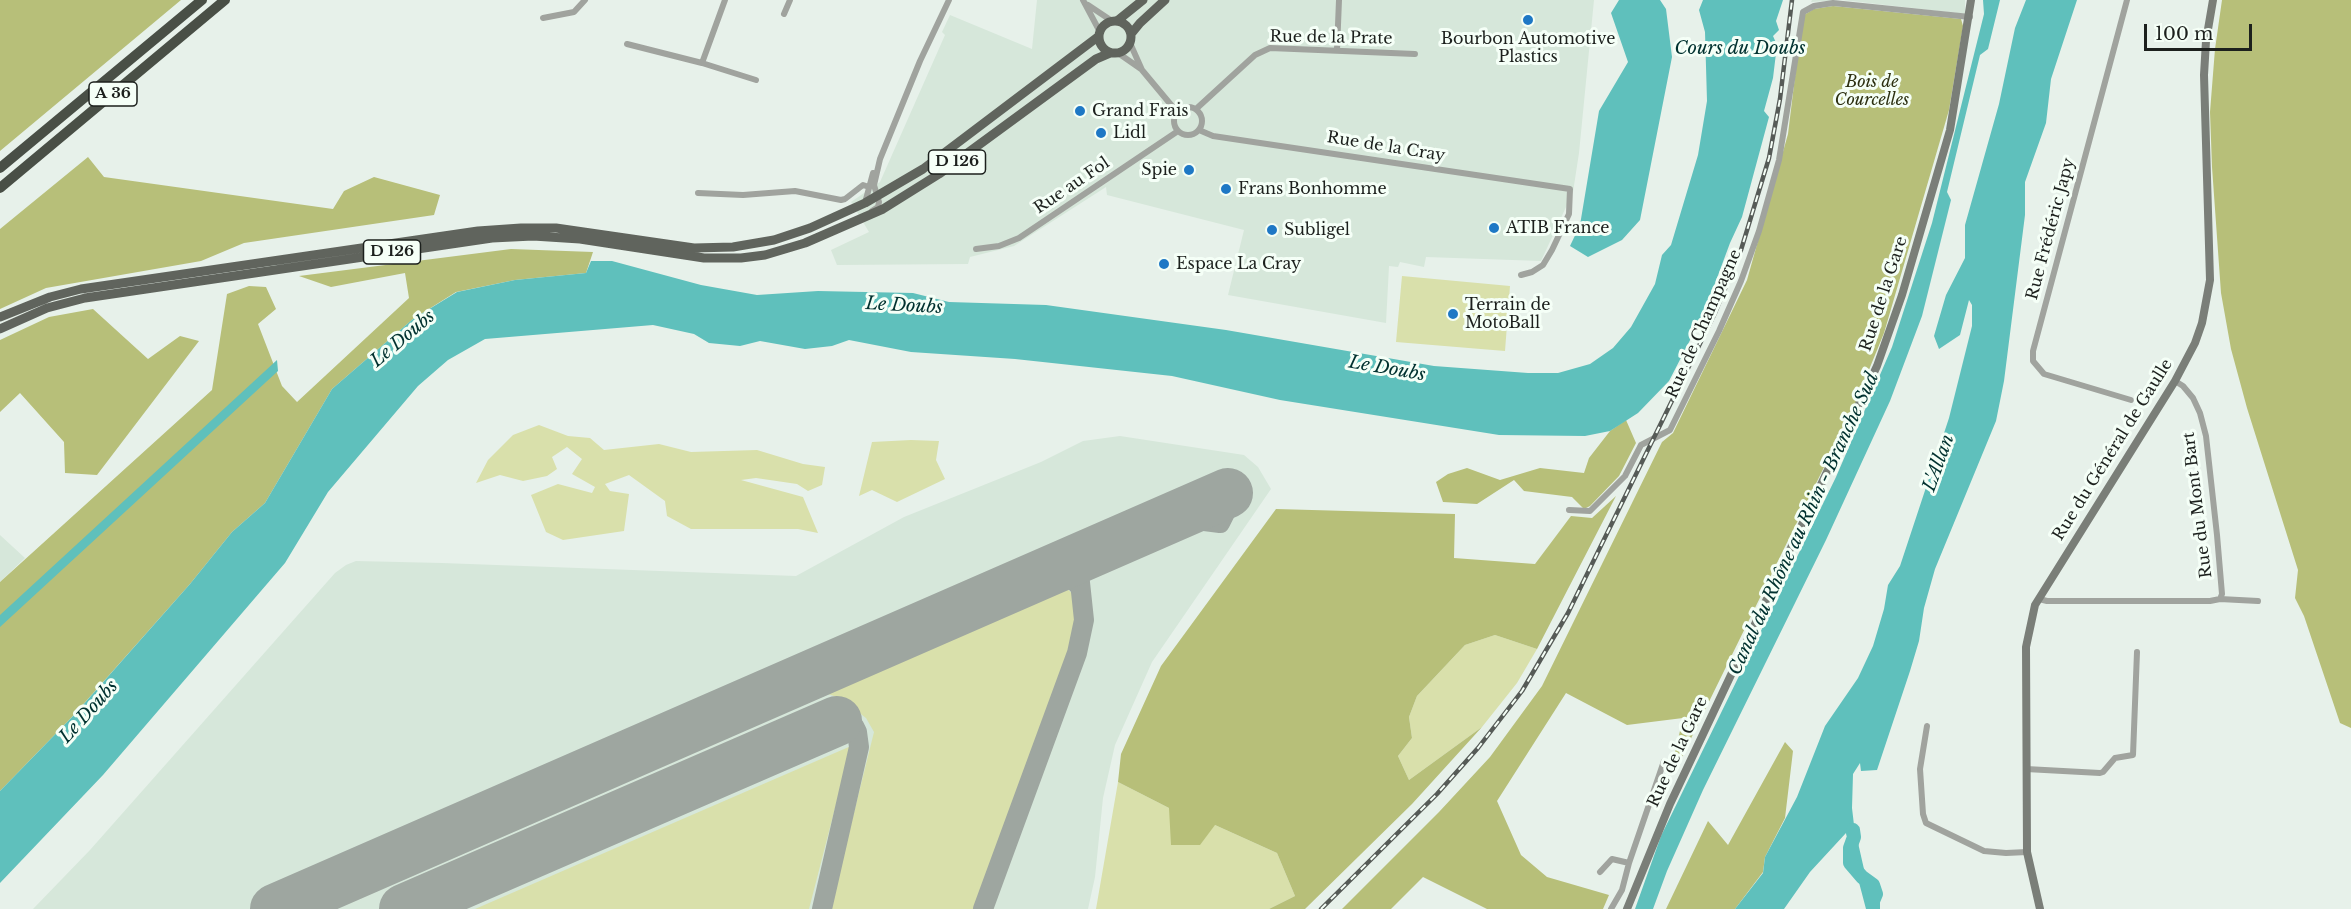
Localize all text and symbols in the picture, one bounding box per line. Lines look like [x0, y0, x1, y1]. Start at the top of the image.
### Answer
scale bar [2147, 12, 2255, 50]
marker: Bourbon Automotive Plastics [1521, 13, 1535, 27]
text: 100 m [2155, 23, 2213, 45]
street label: Rue de la Prate [1269, 27, 1393, 49]
place label: Bourbon Automotive Plastics [1441, 29, 1615, 67]
water label: Cours du Doubs [1674, 38, 1806, 60]
park label: Bois de Courcelles [1835, 72, 1909, 110]
road number: A 36 [89, 82, 137, 106]
place label: Grand Frais [1092, 101, 1189, 121]
marker: Grand Frais [1073, 104, 1087, 118]
place label: Lidl [1113, 123, 1146, 143]
marker: Lidl [1094, 126, 1108, 140]
street label: Rue de la Cray [1325, 128, 1447, 166]
road number: D 126 [928, 150, 986, 174]
street label: Rue au Fol [1031, 154, 1113, 218]
street label: Rue Frédéric Japy [2023, 156, 2079, 302]
place label: Spie [1141, 160, 1177, 180]
marker: Spie [1182, 163, 1196, 177]
place label: Frans Bonhomme [1238, 179, 1387, 199]
marker: Frans Bonhomme [1219, 182, 1233, 196]
place label: ATIB France [1506, 218, 1609, 238]
place label: Subligel [1284, 220, 1350, 240]
marker: ATIB France [1487, 221, 1501, 235]
marker: Subligel [1265, 223, 1279, 237]
street label: Rue de la Gare [1856, 234, 1912, 354]
road number: D 126 [364, 240, 420, 264]
street label: Rue de Champagne [1662, 247, 1746, 401]
place label: Espace La Cray [1176, 254, 1301, 274]
marker: Espace La Cray [1157, 257, 1171, 271]
water label: Le Doubs [865, 293, 943, 319]
place label: Terrain de MotoBall [1465, 295, 1550, 333]
water label: Le Doubs [366, 306, 440, 372]
marker: Terrain de MotoBall [1446, 307, 1460, 321]
water label: Le Doubs [1347, 352, 1427, 386]
street label: Rue du Général de Gaulle [2049, 356, 2177, 544]
water label: Canal du Rhône au Rhin - Branche Sud [1724, 369, 1884, 679]
street label: Rue du Mont Bart [2180, 431, 2216, 579]
water label: L'Allan [1919, 432, 1959, 494]
water label: Le Doubs [55, 676, 123, 748]
street label: Rue de la Gare [1644, 694, 1712, 810]

